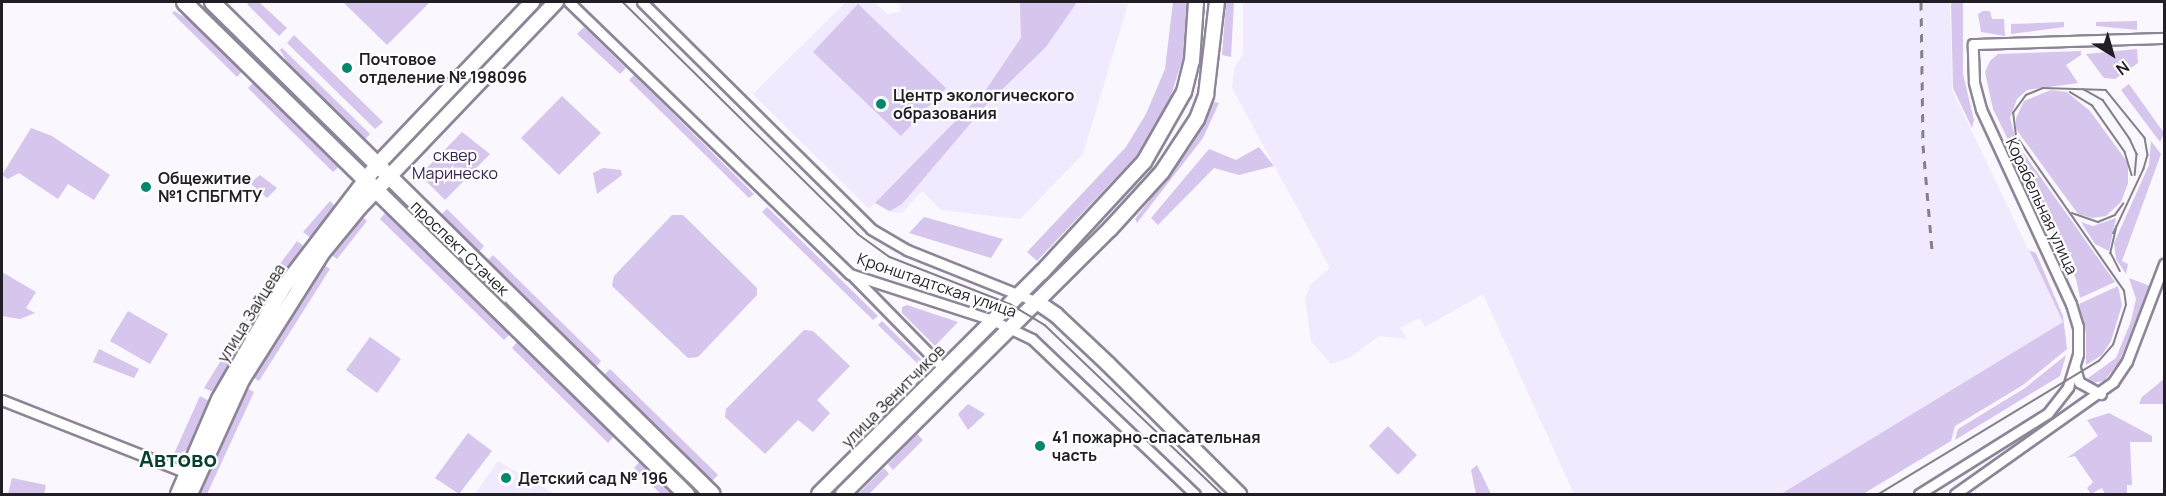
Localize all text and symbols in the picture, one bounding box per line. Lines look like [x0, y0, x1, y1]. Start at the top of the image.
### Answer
north arrow [2082, 24, 2142, 84]
place label: Почтовое отделение № 198096 [359, 49, 527, 87]
text: N [2112, 56, 2134, 81]
marker: Почтовое отделение № 198096 [340, 61, 354, 75]
place label: Центр экологического образования [893, 85, 1074, 123]
marker: Центр экологического образования [874, 97, 888, 111]
street label: Корабельная улица [2002, 135, 2082, 277]
park label: сквер Маринеско [412, 145, 498, 183]
place label: Общежитие №1 СПБГМТУ [158, 168, 262, 206]
marker: Общежитие №1 СПБГМТУ [139, 180, 153, 194]
street label: проспект Стачек [407, 196, 513, 300]
street label: Кронштадтская улица [855, 249, 1019, 321]
street label: улица Зайцева [213, 260, 289, 366]
street label: улица Зенитчиков [838, 341, 948, 451]
place label: 41 пожарно-спасательная часть [1052, 427, 1260, 465]
marker: 41 пожарно-спасательная часть [1033, 439, 1047, 453]
district label: Автово [139, 447, 217, 473]
place label: Детский сад № 196 [518, 468, 668, 488]
marker: Детский сад № 196 [499, 471, 513, 485]

